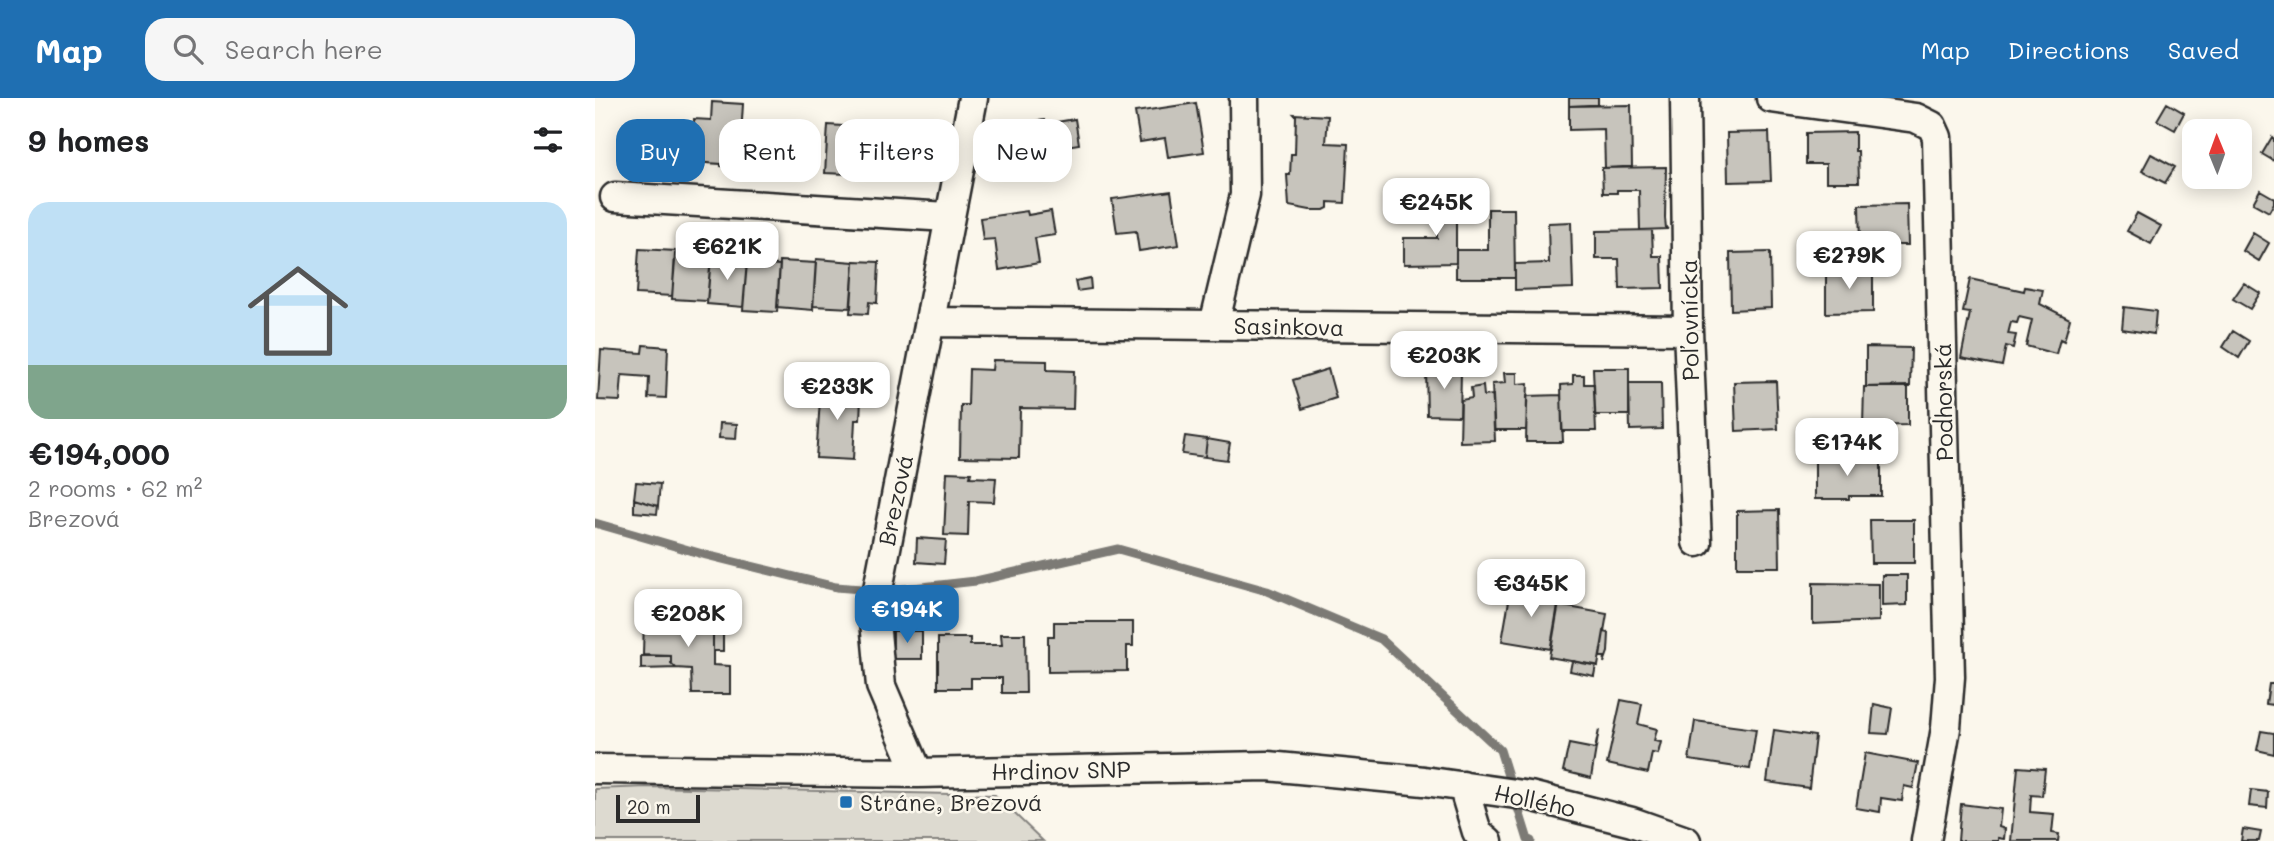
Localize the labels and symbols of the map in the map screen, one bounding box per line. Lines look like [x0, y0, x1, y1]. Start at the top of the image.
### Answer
north arrow [2182, 119, 2252, 189]
pin: €245K [1387, 178, 1485, 238]
pin: €621K [678, 222, 776, 282]
pin: €279K [1800, 232, 1898, 291]
street label: Poľovnícka [1673, 259, 1705, 381]
street label: Sasinkova [1233, 310, 1345, 342]
pin: €203K [1395, 331, 1493, 391]
street label: Podhorská [1927, 343, 1959, 461]
pin: €233K [788, 362, 886, 422]
pin: €174K [1798, 418, 1896, 478]
street label: Brezová [871, 452, 919, 548]
pin: €345K [1482, 560, 1580, 619]
pin: €194K [858, 586, 956, 645]
pin: €208K [639, 589, 737, 649]
street label: Hrdinov SNP [991, 754, 1131, 786]
street label: Hollého [1492, 777, 1578, 823]
place label: Stráne, Brezová [860, 787, 1042, 817]
scale bar [616, 792, 700, 824]
marker: Stráne, Brezová [838, 794, 854, 810]

